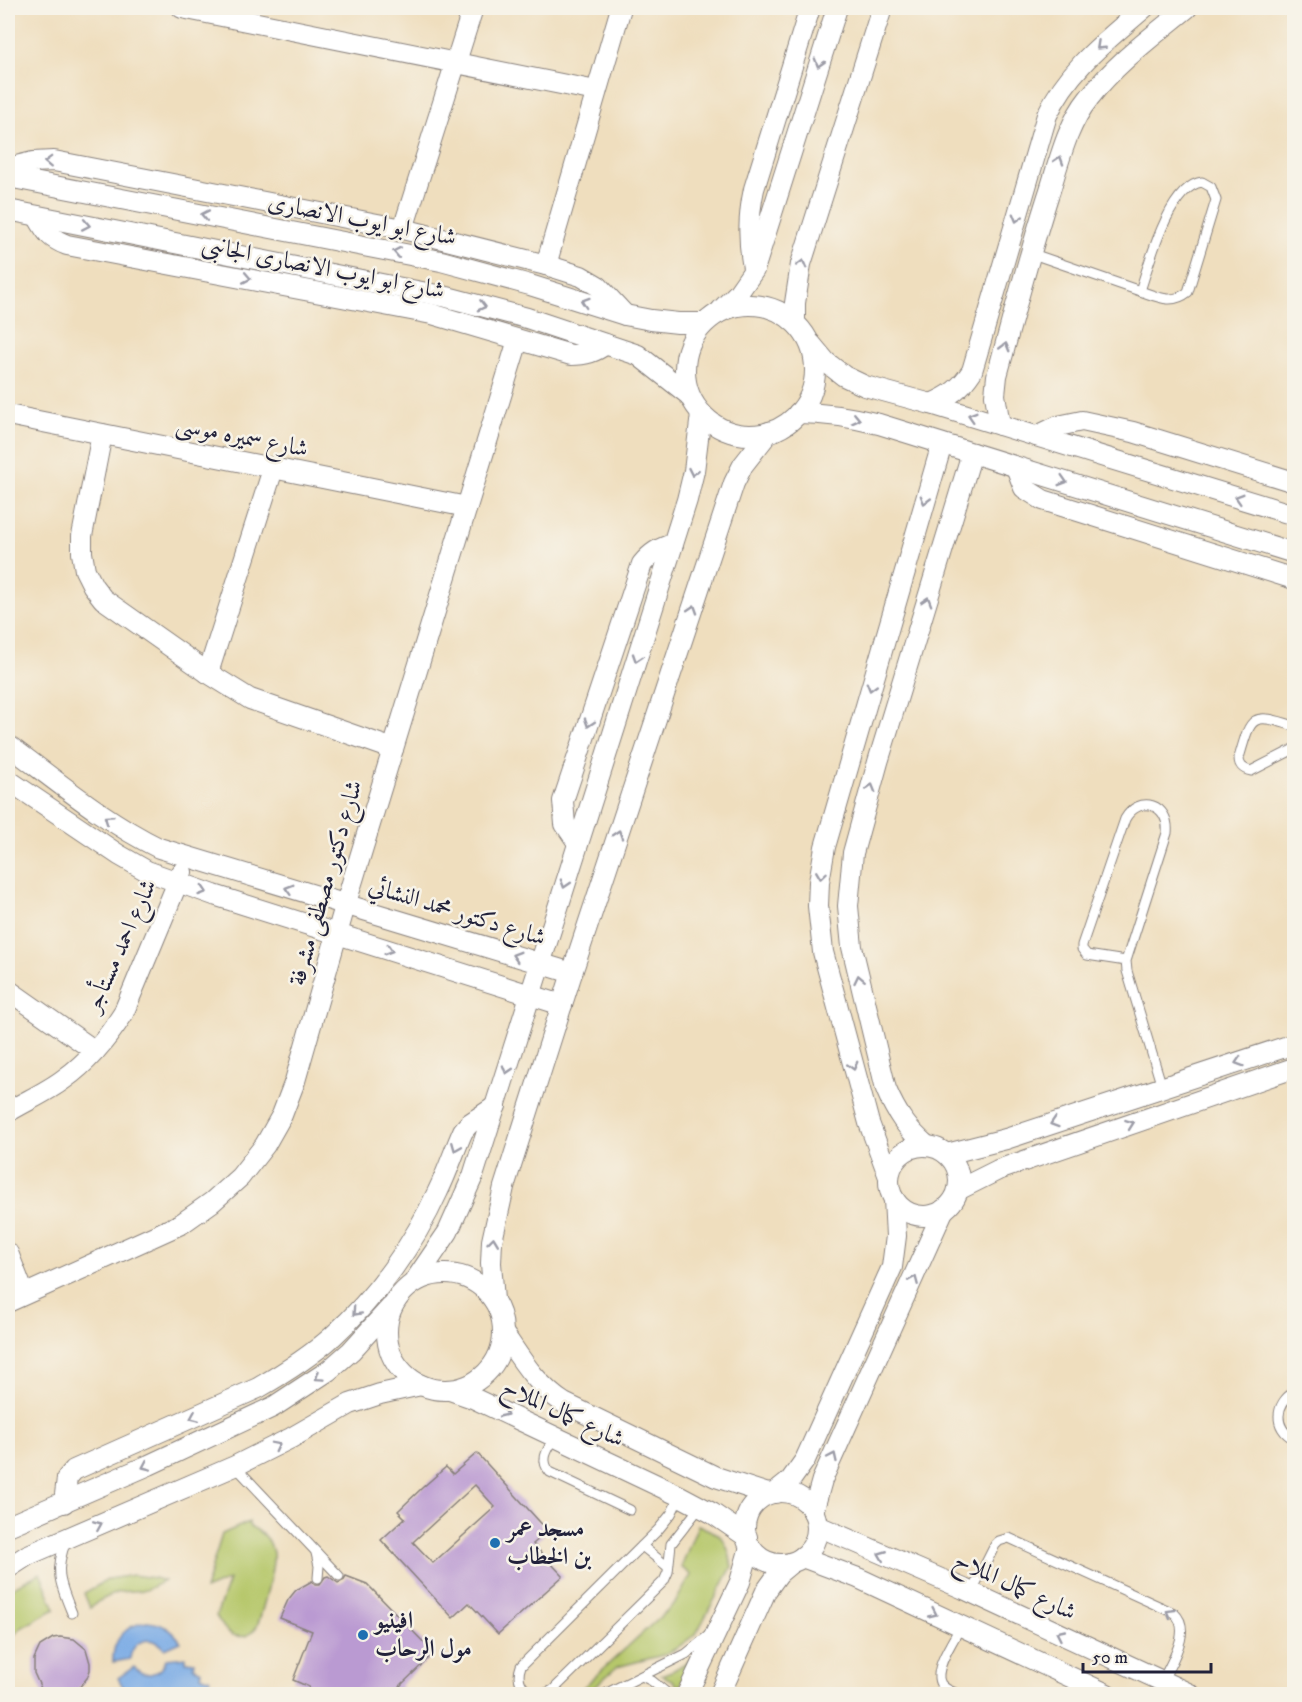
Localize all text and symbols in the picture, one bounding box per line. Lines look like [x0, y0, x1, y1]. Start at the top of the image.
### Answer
one-way arrow [1097, 39, 1108, 50]
one-way arrow [814, 57, 826, 68]
one-way arrow [1052, 155, 1065, 166]
one-way arrow [44, 156, 53, 168]
street label: شارع ابو ايوب الانصارى [264, 187, 459, 257]
one-way arrow [201, 209, 211, 222]
one-way arrow [1012, 212, 1024, 223]
one-way arrow [80, 218, 90, 231]
street label: شارع ابو ايوب الانصارى الجانبى [198, 230, 447, 310]
one-way arrow [392, 246, 402, 259]
one-way arrow [795, 259, 807, 270]
one-way arrow [241, 271, 251, 284]
one-way arrow [580, 297, 591, 309]
one-way arrow [477, 299, 487, 312]
one-way arrow [997, 342, 1010, 352]
street label: شارع سميره موسى [173, 409, 311, 468]
one-way arrow [851, 411, 861, 424]
one-way arrow [967, 411, 978, 424]
one-way arrow [687, 466, 700, 476]
one-way arrow [1057, 474, 1068, 486]
one-way arrow [1234, 493, 1245, 505]
one-way arrow [920, 494, 932, 505]
one-way arrow [920, 596, 932, 607]
one-way arrow [685, 605, 698, 615]
one-way arrow [631, 652, 644, 663]
one-way arrow [866, 681, 878, 692]
one-way arrow [584, 717, 596, 728]
street label: شارع دكتور مصطفى مشرفة [282, 777, 374, 990]
one-way arrow [864, 783, 876, 794]
one-way arrow [104, 815, 115, 826]
one-way arrow [611, 829, 623, 840]
street label: شارع دكتور محمد النشائي [364, 871, 549, 957]
one-way arrow [815, 871, 827, 880]
street label: شارع احمد مستأجر [74, 873, 167, 1022]
one-way arrow [560, 878, 573, 889]
one-way arrow [197, 884, 208, 896]
one-way arrow [284, 884, 295, 896]
one-way arrow [383, 943, 394, 955]
one-way arrow [511, 951, 522, 963]
one-way arrow [854, 975, 867, 985]
one-way arrow [1234, 1055, 1245, 1067]
one-way arrow [846, 1060, 858, 1071]
one-way arrow [502, 1064, 514, 1075]
one-way arrow [1049, 1116, 1060, 1129]
one-way arrow [1124, 1118, 1135, 1131]
one-way arrow [451, 1140, 463, 1151]
one-way arrow [486, 1237, 499, 1246]
one-way arrow [907, 1275, 919, 1286]
one-way arrow [352, 1305, 363, 1316]
one-way arrow [315, 1370, 326, 1381]
street label: شارع كمال الملاح [495, 1372, 629, 1459]
one-way arrow [497, 1405, 508, 1417]
one-way arrow [189, 1410, 200, 1422]
one-way arrow [270, 1441, 281, 1453]
one-way arrow [826, 1453, 838, 1464]
one-way arrow [142, 1459, 153, 1471]
place label: مسجد عمر بن الخطاب [504, 1514, 592, 1572]
one-way arrow [92, 1520, 103, 1532]
marker: مسجد عمر بن الخطاب [488, 1536, 502, 1550]
street label: شارع كمال الملاح [947, 1545, 1081, 1632]
one-way arrow [877, 1550, 888, 1562]
place label: افينيو مول الرحاب [372, 1606, 472, 1664]
one-way arrow [927, 1606, 938, 1618]
one-way arrow [1166, 1608, 1176, 1620]
marker: افينيو مول الرحاب [356, 1628, 370, 1642]
one-way arrow [1056, 1630, 1067, 1642]
scale bar [1083, 1636, 1210, 1674]
text: 50 m [1092, 1647, 1128, 1669]

